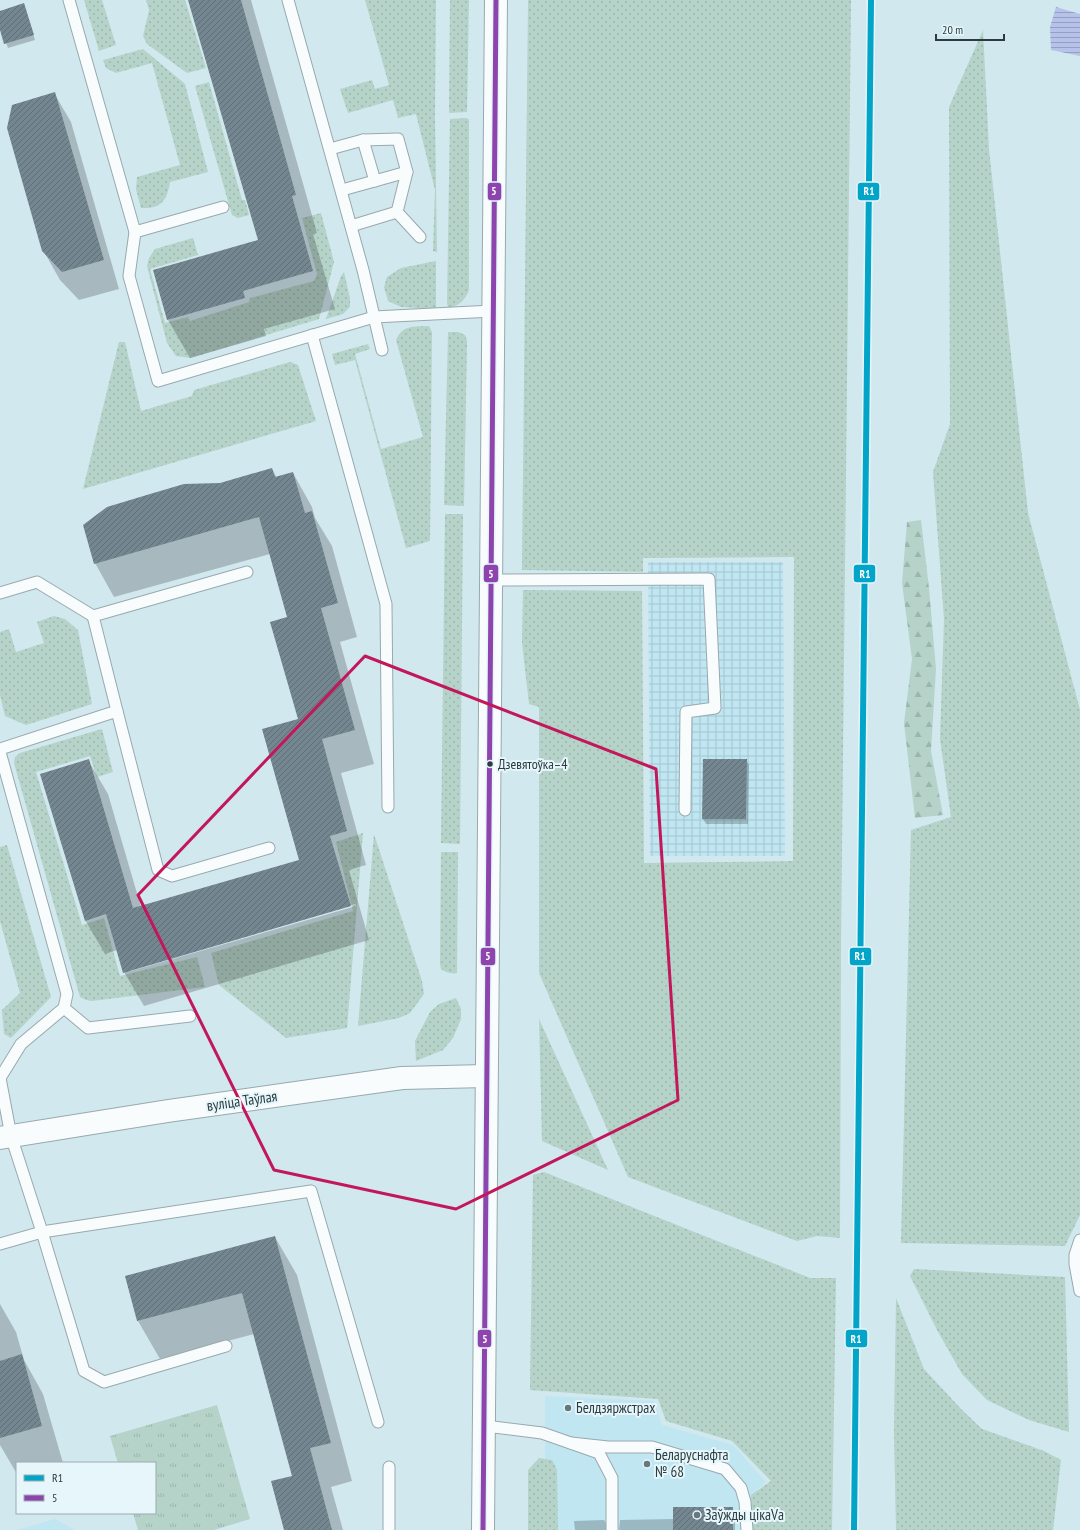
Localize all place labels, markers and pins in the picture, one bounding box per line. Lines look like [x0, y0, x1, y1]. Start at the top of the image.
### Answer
place label: Дзевятоўка–4 [498, 755, 568, 773]
marker: Дзевятоўка–4 [485, 759, 495, 769]
place label: Белдзяржстрах [576, 1398, 656, 1417]
marker: Белдзяржстрах [563, 1403, 573, 1413]
place label: Беларуснафта № 68 [655, 1445, 728, 1481]
marker: Беларуснафта № 68 [642, 1459, 652, 1469]
place label: Заўжды цікаVа [705, 1505, 784, 1524]
marker: Заўжды цікаVа [692, 1510, 702, 1520]

